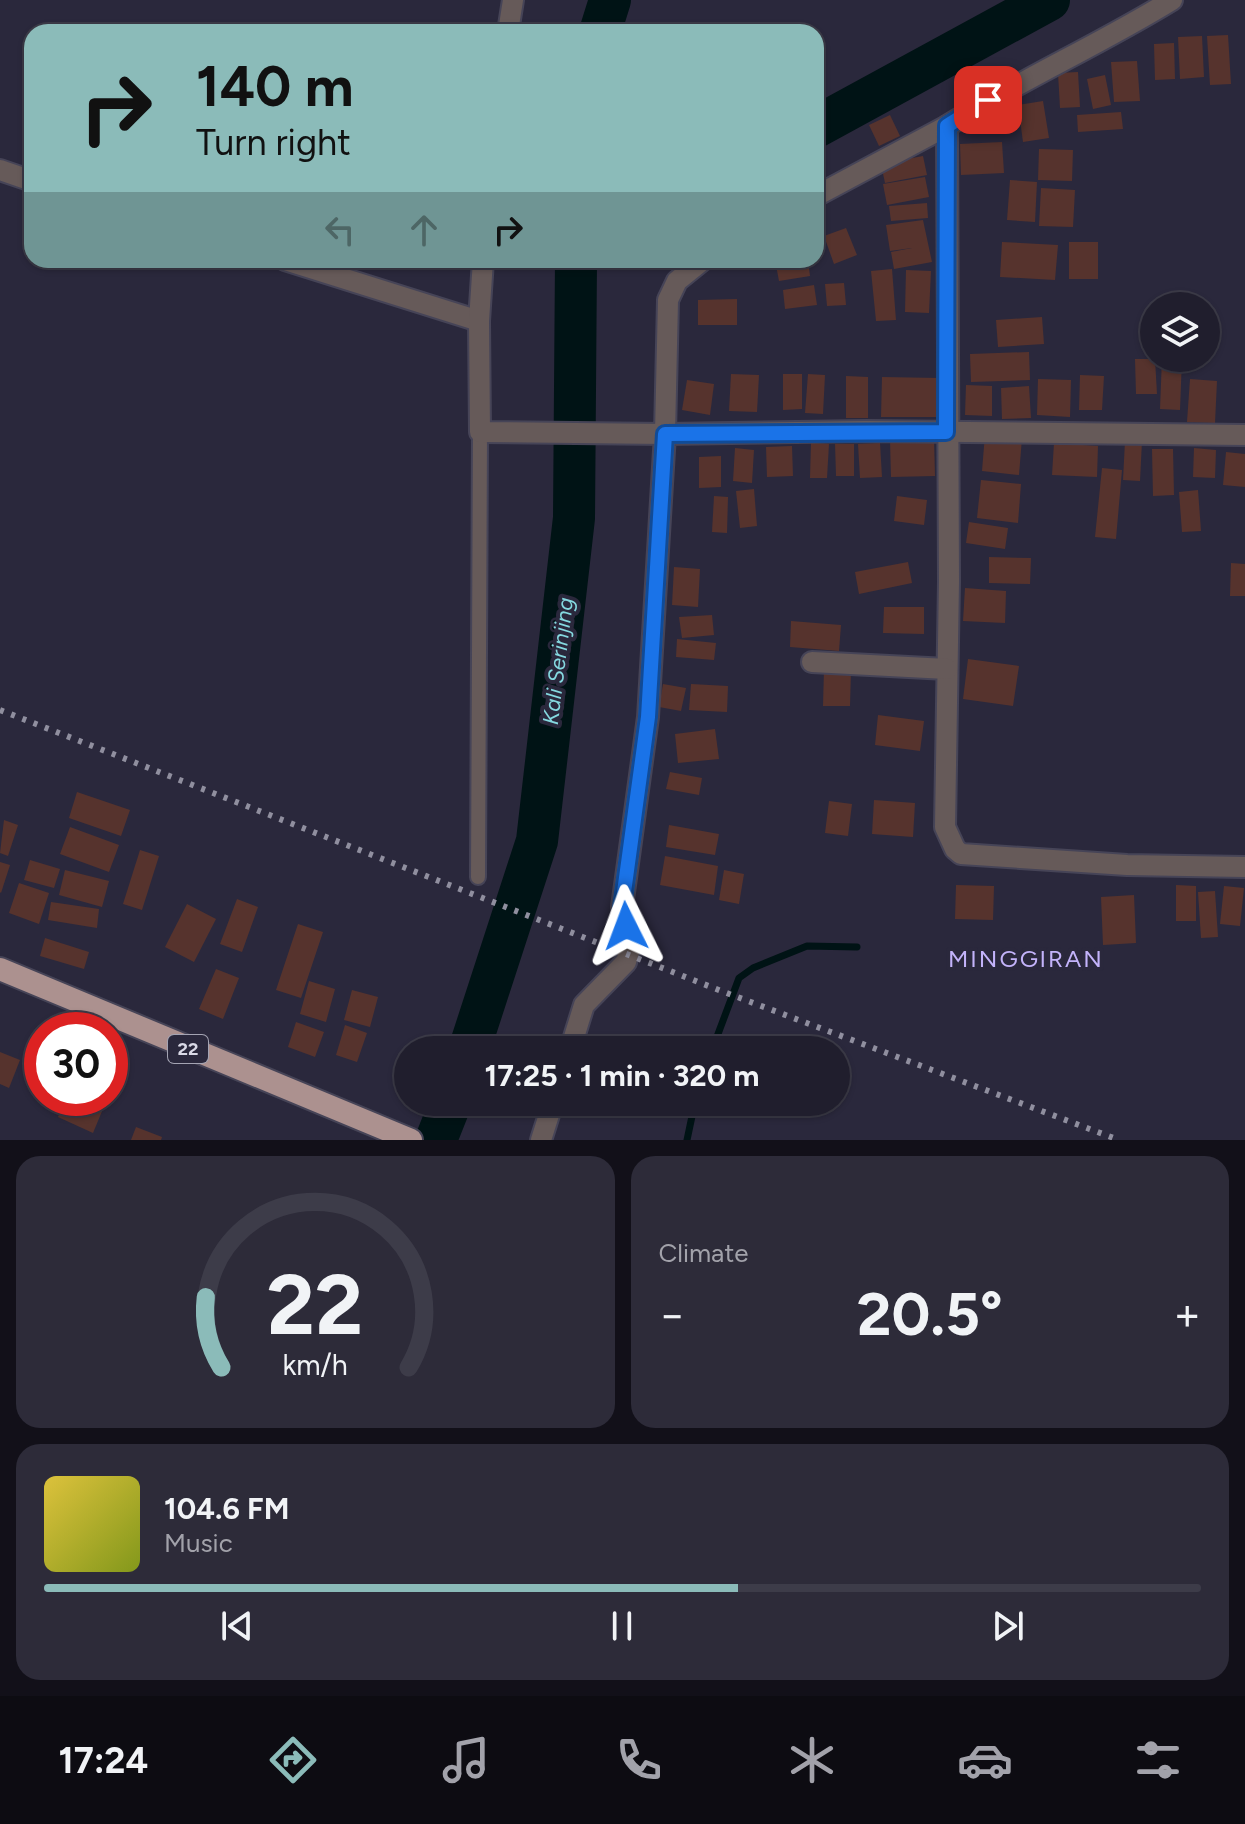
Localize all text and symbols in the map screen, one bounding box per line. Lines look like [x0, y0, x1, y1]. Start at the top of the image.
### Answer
text: 140 m [196, 53, 354, 120]
icon: right [64, 56, 168, 160]
pin [954, 66, 1022, 134]
icon: arrive [966, 78, 1010, 122]
text: Turn right [196, 121, 351, 164]
icon: left [318, 208, 362, 252]
icon: ahead [402, 208, 446, 252]
icon: right [486, 208, 530, 252]
map controls [1140, 292, 1220, 372]
button: layers [1140, 292, 1220, 372]
water label: Kali Serinjing [537, 596, 579, 726]
position arrow [584, 884, 668, 968]
district label: MINGGIRAN [948, 944, 1104, 973]
speed limit sign: 30 [24, 1012, 128, 1116]
road number: 22 [168, 1035, 208, 1063]
text: 17:25 · 1 min · 320 m [485, 1057, 759, 1094]
text: Climate [659, 1237, 748, 1269]
text: 22 [267, 1255, 363, 1355]
text: 20.5° [857, 1278, 1003, 1350]
text: − [659, 1288, 686, 1341]
text: + [1174, 1288, 1201, 1341]
text: km/h [283, 1348, 348, 1382]
text: 104.6 FM [164, 1490, 289, 1527]
text: Music [164, 1527, 233, 1559]
icon: previous [215, 1604, 259, 1648]
icon: pause [600, 1604, 644, 1648]
icon: next [986, 1604, 1030, 1648]
icon: directions [265, 1732, 321, 1788]
icon: music [438, 1732, 494, 1788]
icon: phone [611, 1732, 667, 1788]
icon: climate [784, 1732, 840, 1788]
icon: car [957, 1732, 1013, 1788]
icon: filters [1130, 1732, 1186, 1788]
text: 17:24 [59, 1739, 148, 1782]

